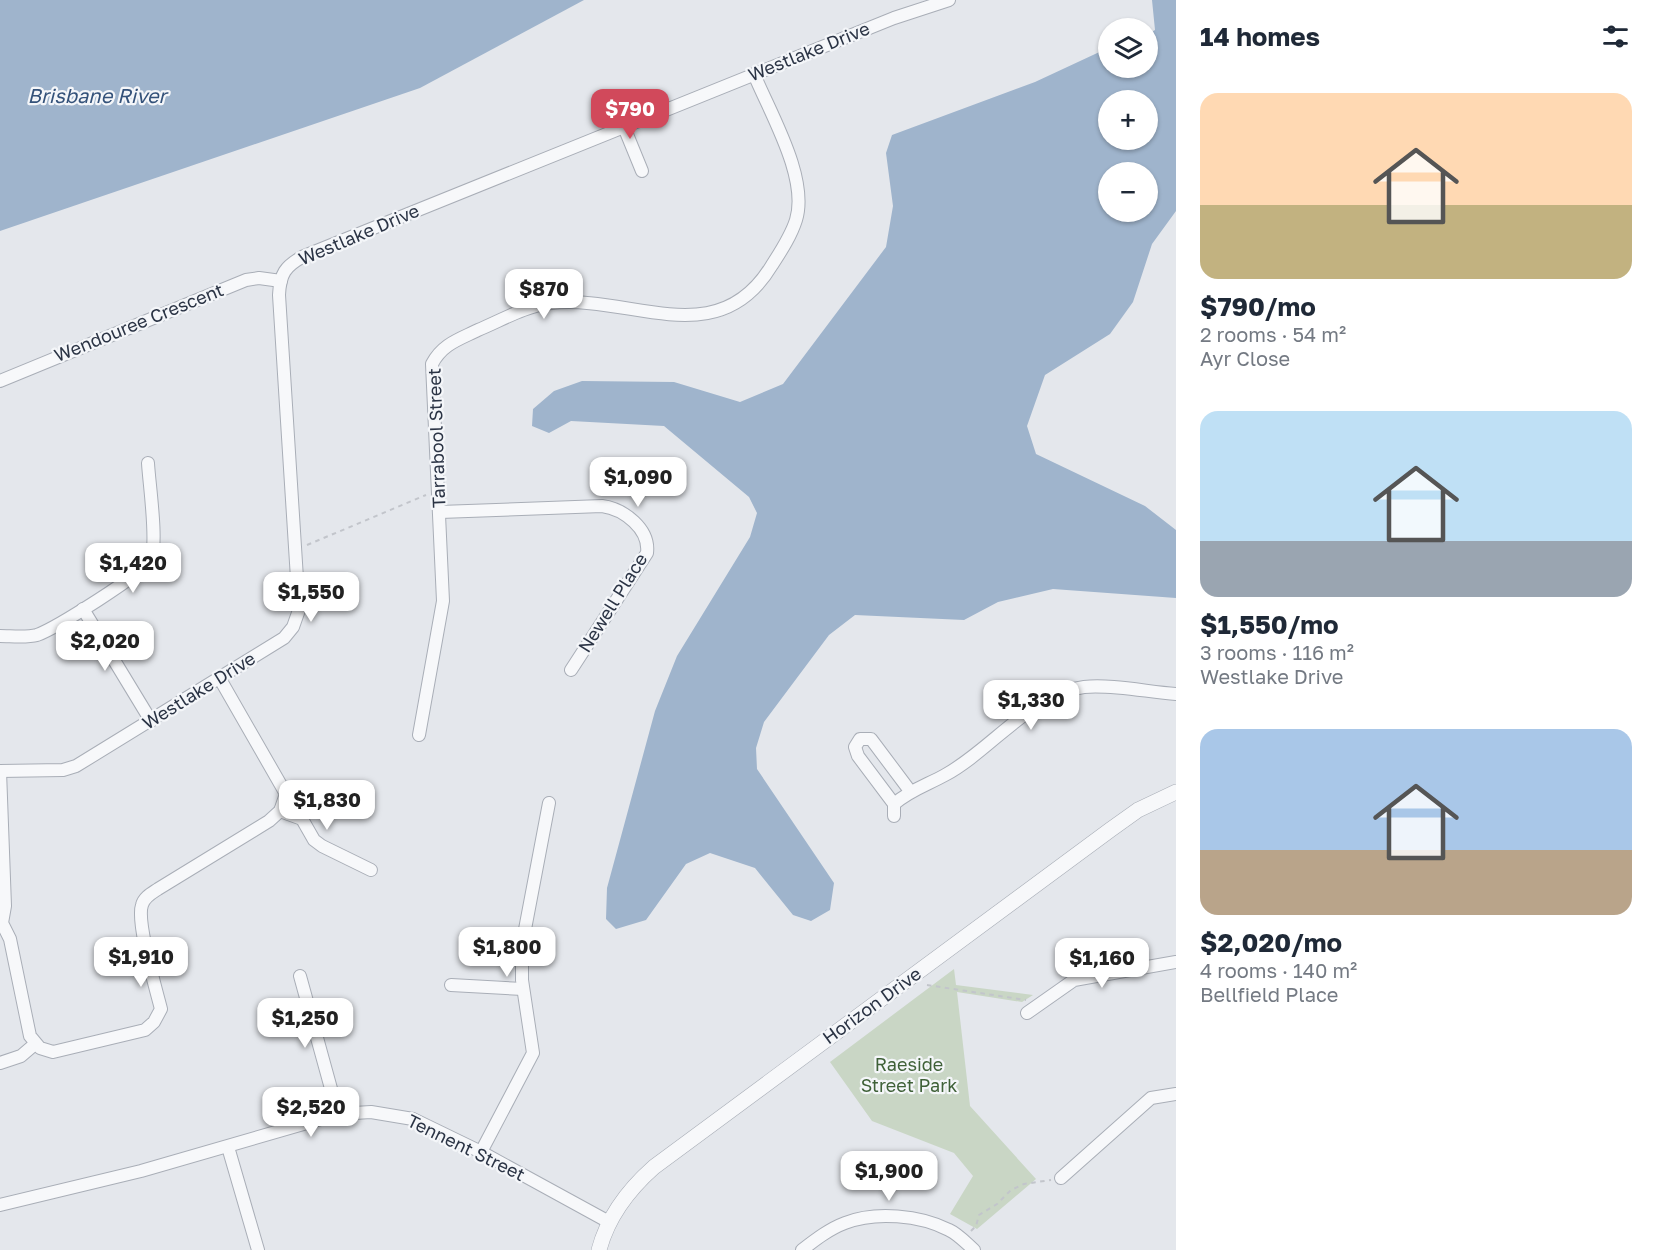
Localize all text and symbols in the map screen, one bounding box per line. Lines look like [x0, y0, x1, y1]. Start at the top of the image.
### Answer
street label: Westlake Drive [745, 17, 873, 85]
map controls [1098, 18, 1158, 222]
button: layers [1098, 18, 1158, 78]
icon: filters [1599, 20, 1632, 53]
text: 14 homes [1200, 21, 1320, 52]
water label: Brisbane River [28, 83, 170, 107]
pin: $790 [594, 89, 666, 140]
button: + [1098, 90, 1158, 150]
text: $790 [605, 96, 655, 120]
icon: home [1362, 132, 1470, 240]
button: − [1098, 162, 1158, 222]
street label: Westlake Drive [295, 199, 422, 269]
pin: $870 [508, 269, 580, 320]
text: $870 [519, 276, 569, 300]
street label: Wendouree Crescent [51, 278, 226, 366]
text: $790/mo [1200, 291, 1316, 322]
text: 2 rooms · 54 m² [1200, 322, 1346, 346]
text: Ayr Close [1200, 346, 1290, 370]
street label: Tarrabool Street [423, 368, 449, 508]
icon: home [1362, 450, 1470, 558]
pin: $1,090 [589, 457, 687, 508]
text: $1,090 [604, 464, 672, 488]
pin: $1,420 [84, 543, 182, 594]
street label: Newell Place [573, 549, 651, 656]
text: $1,420 [99, 550, 167, 574]
pin: $1,550 [262, 572, 360, 623]
text: $1,550 [277, 579, 345, 603]
text: $1,550/mo [1200, 609, 1339, 640]
pin: $2,020 [56, 621, 154, 672]
text: $2,020 [70, 628, 140, 652]
text: 3 rooms · 116 m² [1200, 640, 1354, 664]
street label: Westlake Drive [138, 647, 259, 734]
text: Westlake Drive [1200, 664, 1343, 688]
pin: $1,330 [982, 680, 1080, 731]
text: $1,330 [997, 687, 1065, 711]
icon: home [1362, 768, 1470, 876]
pin: $1,830 [278, 780, 376, 831]
text: $1,830 [293, 787, 361, 811]
pin: $1,800 [458, 927, 556, 978]
text: $2,020/mo [1200, 927, 1342, 958]
text: $1,800 [473, 934, 541, 958]
pin: $1,910 [92, 937, 190, 988]
pin: $1,160 [1053, 938, 1151, 989]
text: $1,910 [108, 944, 174, 968]
text: $1,160 [1069, 945, 1135, 969]
text: 4 rooms · 140 m² [1200, 958, 1357, 982]
street label: Horizon Drive [818, 962, 925, 1048]
text: Bellfield Place [1200, 982, 1338, 1006]
pin: $1,250 [256, 998, 354, 1049]
text: $1,250 [271, 1005, 339, 1029]
park label: Raeside Street Park [861, 1053, 957, 1096]
pin: $2,520 [262, 1087, 360, 1138]
text: $2,520 [276, 1094, 346, 1118]
street label: Tennent Street [404, 1109, 529, 1185]
pin: $1,900 [840, 1151, 938, 1202]
text: $1,900 [855, 1158, 923, 1182]

